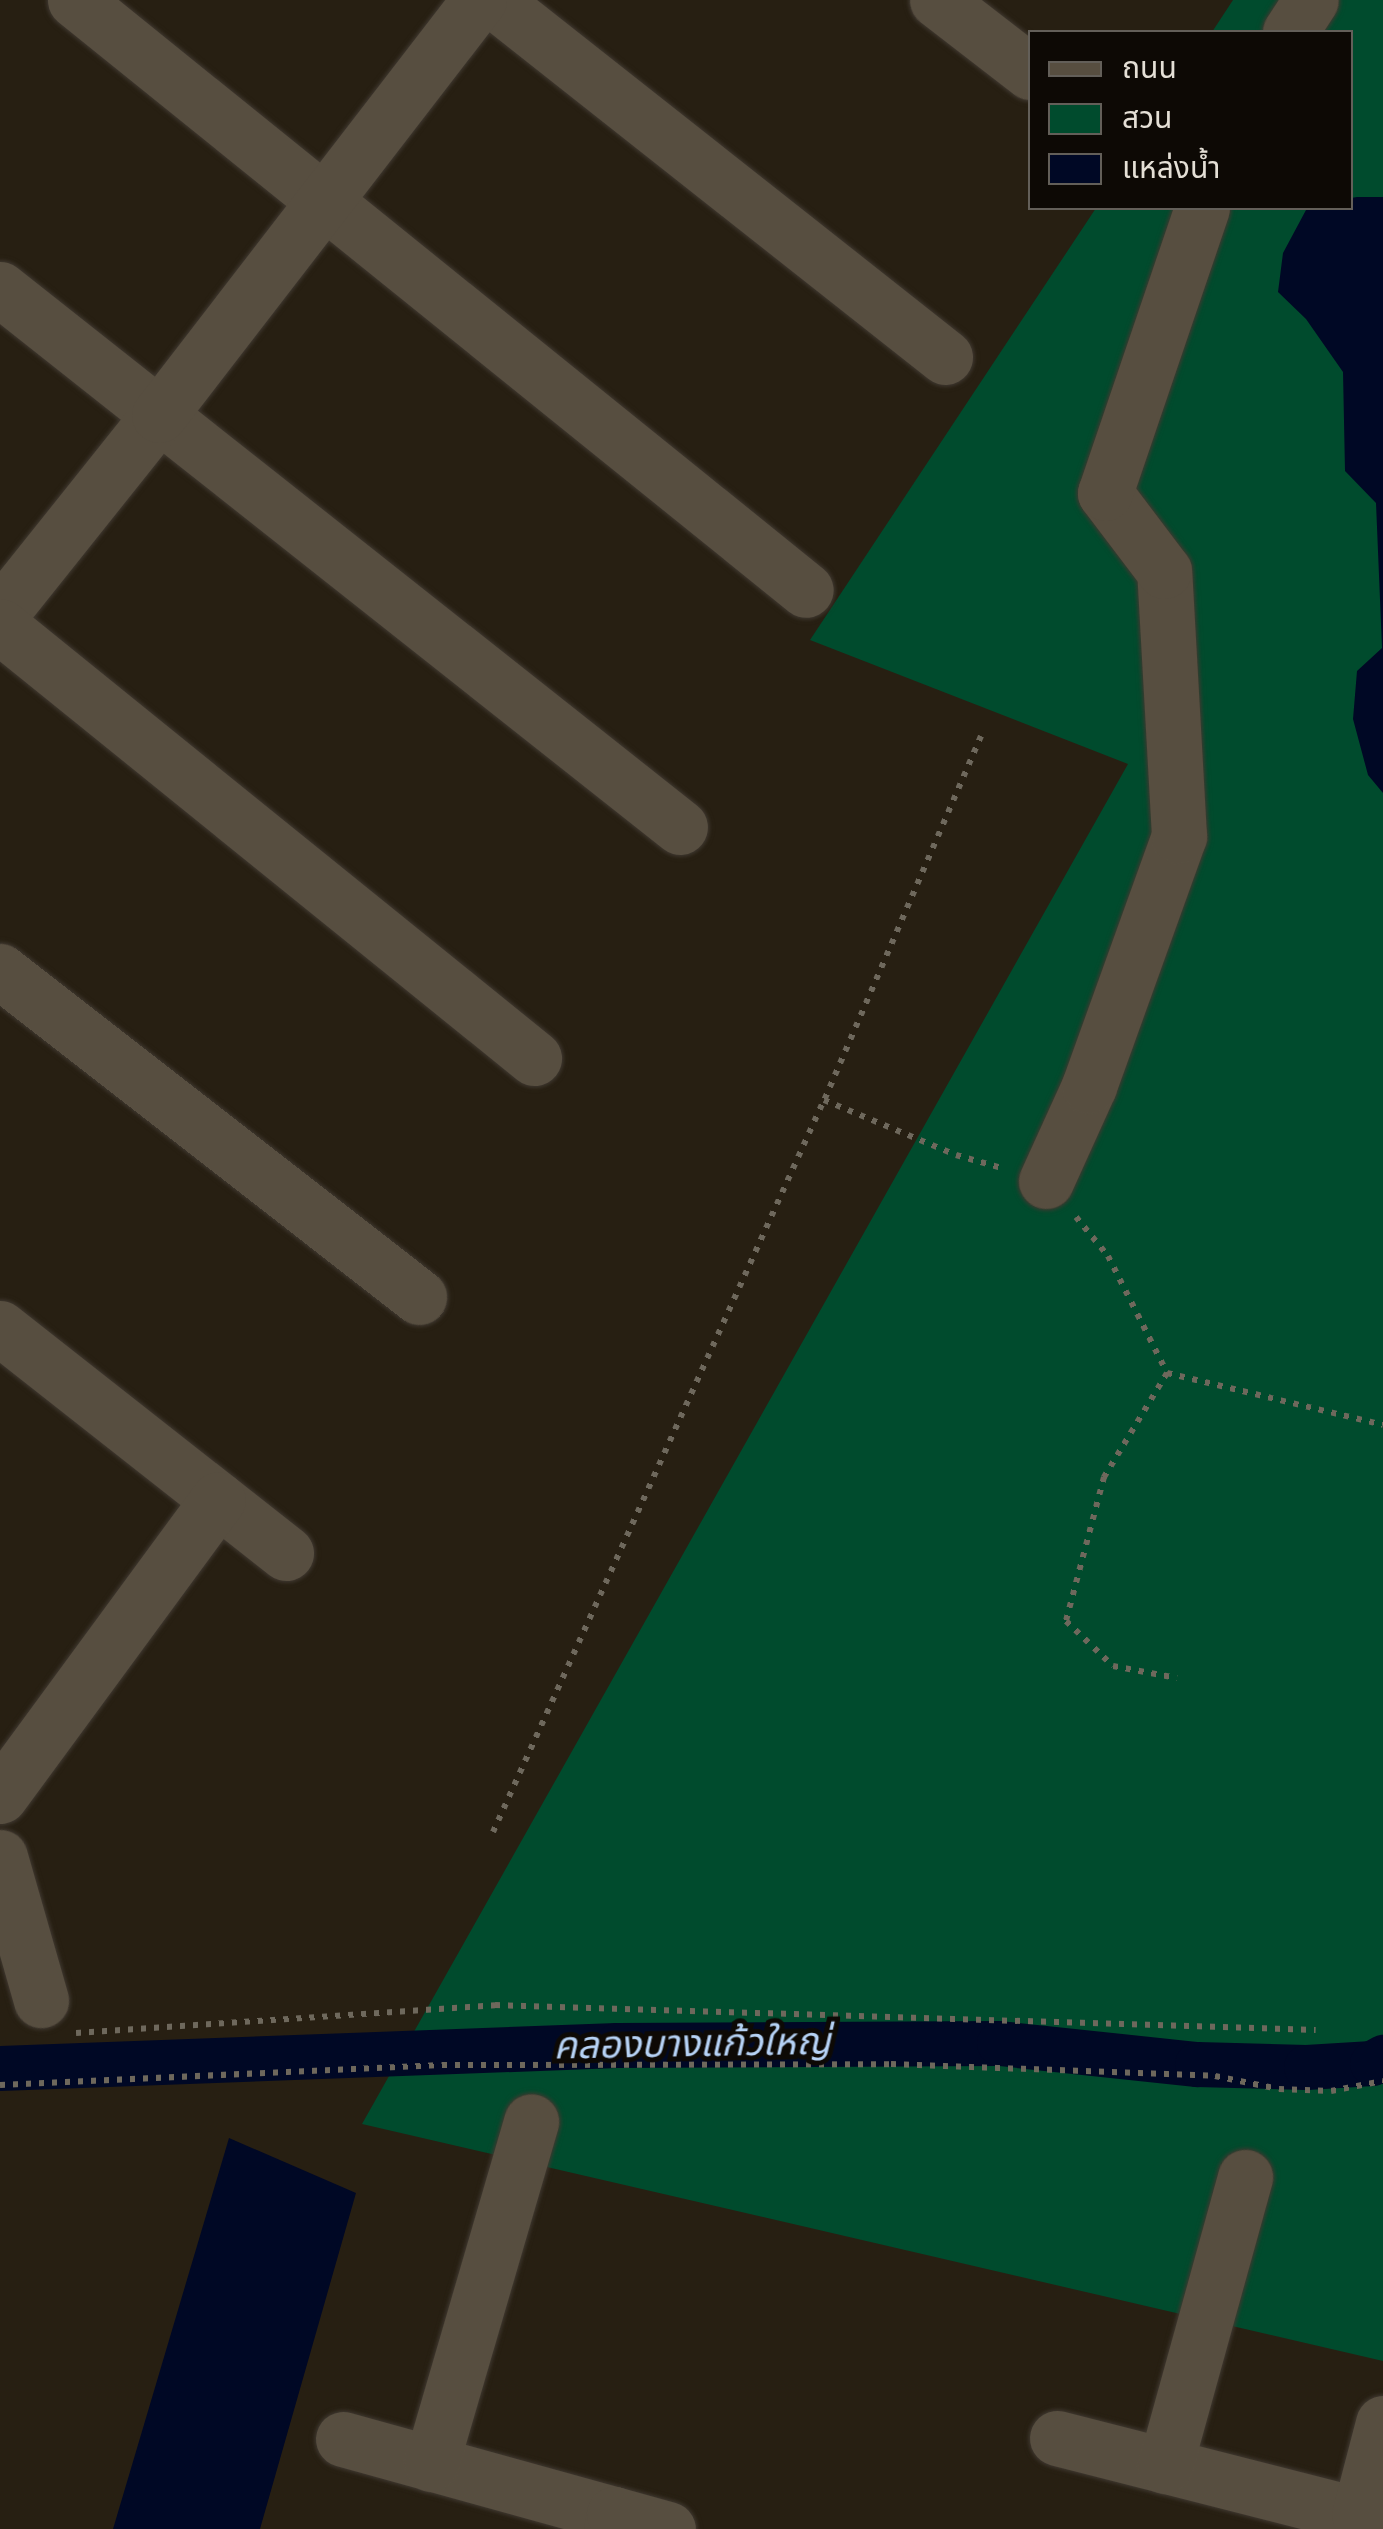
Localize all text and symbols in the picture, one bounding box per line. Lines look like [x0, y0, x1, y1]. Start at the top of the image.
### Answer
legend [1028, 30, 1353, 210]
text: ถนน [1122, 46, 1177, 92]
text: สวน [1122, 96, 1172, 142]
text: แหล่งน้ำ [1122, 146, 1220, 192]
water label: คลองบางแก้วใหญ่ [553, 2021, 831, 2071]

